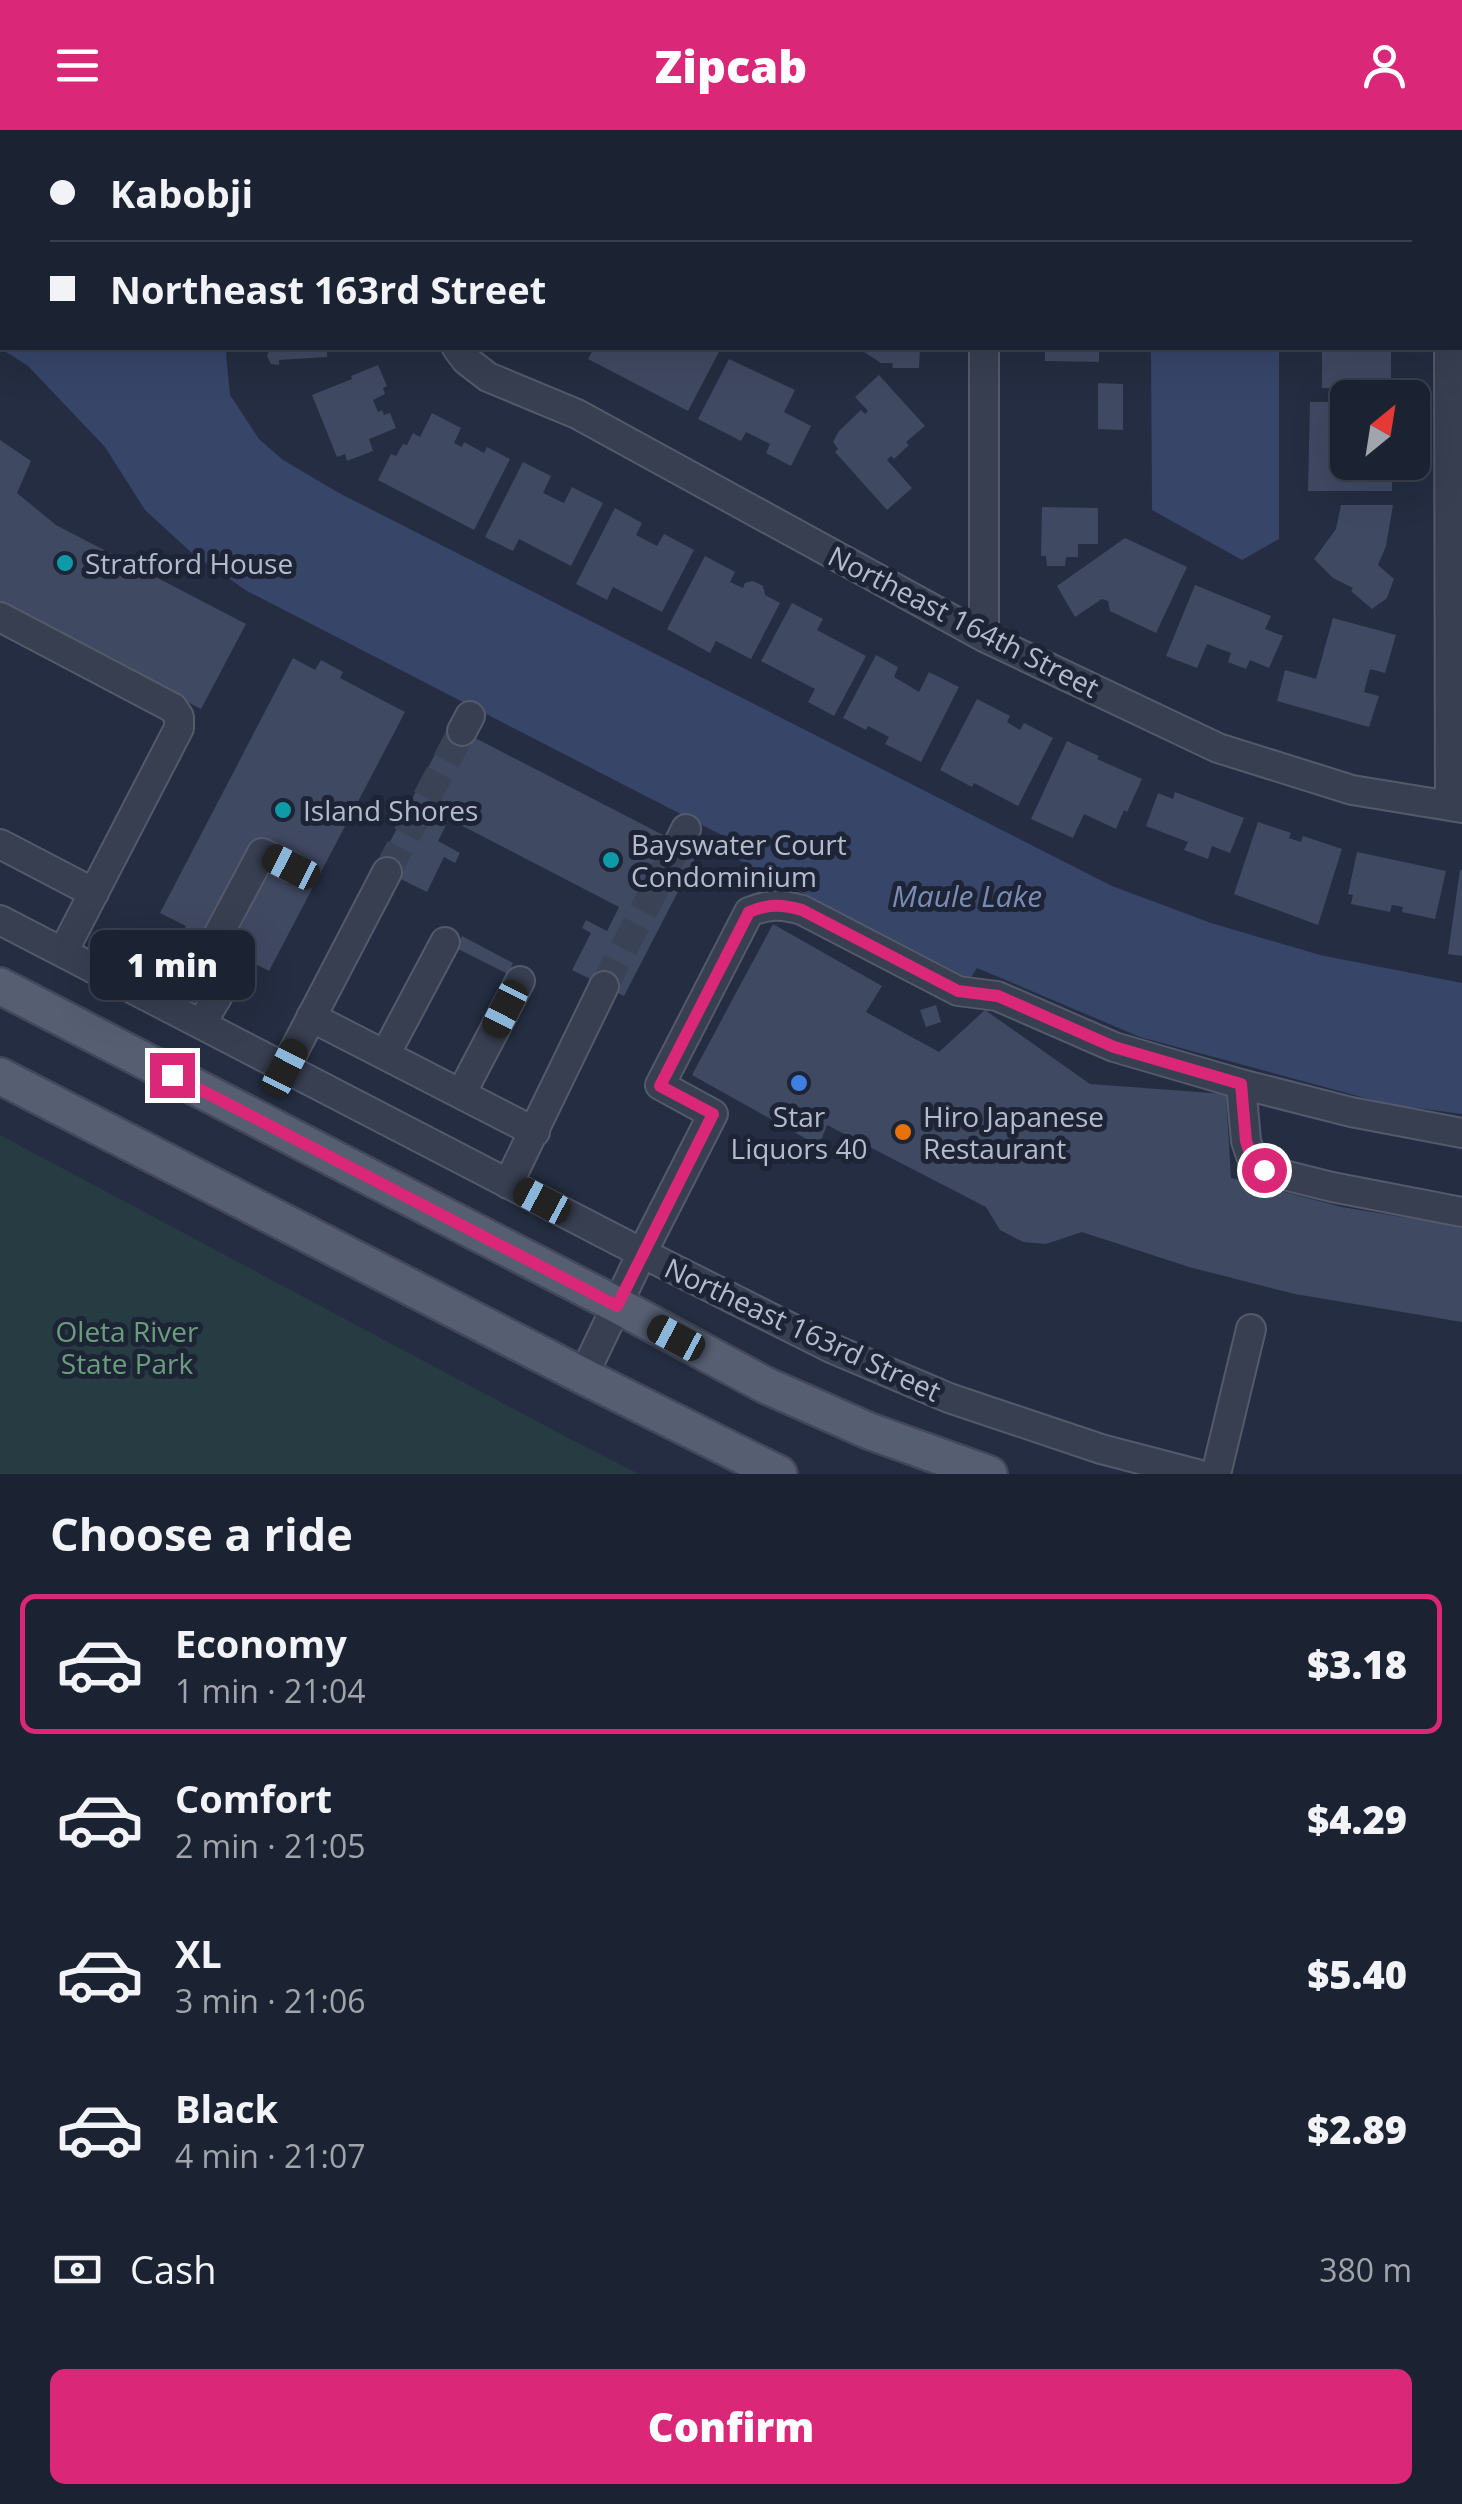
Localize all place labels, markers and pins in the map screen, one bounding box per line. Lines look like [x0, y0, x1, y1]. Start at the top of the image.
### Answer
place label: Stratford House [85, 544, 293, 582]
marker: Stratford House [54, 552, 76, 574]
place label: Island Shores [303, 791, 478, 829]
marker: Island Shores [272, 799, 294, 821]
place label: Bayswater Court Condominium [631, 825, 847, 895]
marker: Bayswater Court Condominium [600, 849, 622, 871]
marker: Star Liquors 40 [788, 1072, 810, 1094]
place label: Star Liquors 40 [731, 1097, 867, 1167]
place label: Hiro Japanese Restaurant [923, 1097, 1104, 1167]
marker: Hiro Japanese Restaurant [892, 1121, 914, 1143]

